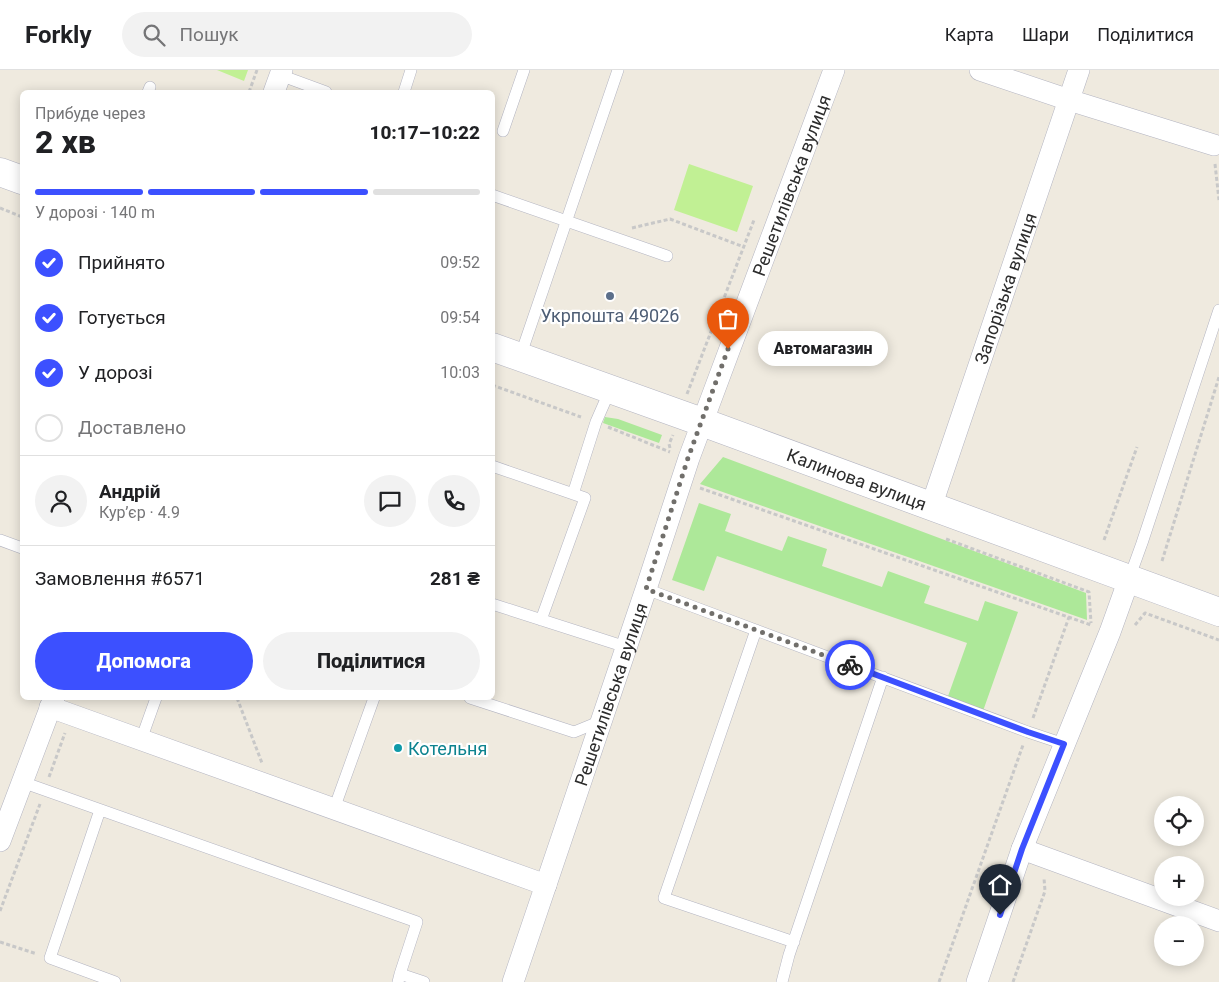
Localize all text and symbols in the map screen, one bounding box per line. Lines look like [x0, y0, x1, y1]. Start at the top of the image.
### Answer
search box [122, 12, 472, 57]
text: Forkly [25, 21, 92, 49]
icon: search [140, 21, 168, 49]
text: Пошук [180, 23, 239, 46]
text: Карта [945, 24, 994, 45]
text: Шари [1022, 24, 1069, 45]
text: Поділитися [1097, 24, 1194, 45]
street label: Решетилівська вулиця [748, 92, 834, 279]
text: Прибуде через [35, 104, 146, 123]
text: 10:17–10:22 [369, 121, 480, 144]
text: 2 хв [35, 123, 96, 161]
text: У дорозі · 140 m [35, 203, 155, 222]
street label: Запорізька вулиця [970, 210, 1040, 367]
icon: check [35, 249, 63, 277]
text: Прийнято [78, 251, 165, 274]
text: 09:52 [440, 253, 480, 272]
marker: Укрпошта 49026 [604, 290, 616, 302]
pin [707, 298, 749, 349]
icon: check [35, 304, 63, 332]
place label: Укрпошта 49026 [541, 305, 679, 326]
icon: bag [714, 305, 742, 333]
text: Готується [78, 306, 166, 329]
text: 09:54 [440, 308, 480, 327]
callout: Автомагазин [758, 332, 888, 366]
text: Автомагазин [773, 339, 873, 358]
icon: check [35, 359, 63, 387]
text: У дорозі [78, 361, 153, 384]
text: 10:03 [440, 363, 480, 382]
text: Доставлено [78, 416, 186, 439]
street label: Калинова вулиця [784, 444, 930, 514]
button: person [35, 475, 87, 527]
button: chat [364, 475, 416, 527]
button: phone [428, 475, 480, 527]
text: Андрій [99, 480, 161, 503]
text: Кур’єр · 4.9 [99, 503, 180, 522]
text: Замовлення #6571 [35, 567, 205, 590]
text: 281 ₴ [430, 567, 480, 590]
street label: Решетилівська вулиця [570, 600, 651, 788]
button: Допомога [35, 632, 253, 690]
button: Поділитися [263, 632, 480, 690]
courier [825, 640, 875, 690]
icon: bike [836, 651, 864, 679]
place label: Котельня [408, 738, 487, 759]
marker: Котельня [392, 742, 404, 754]
map controls [1154, 796, 1204, 966]
button: locate [1154, 796, 1204, 846]
button: + [1154, 856, 1204, 906]
pin [979, 864, 1021, 915]
icon: home [986, 871, 1014, 899]
button: − [1154, 916, 1204, 966]

